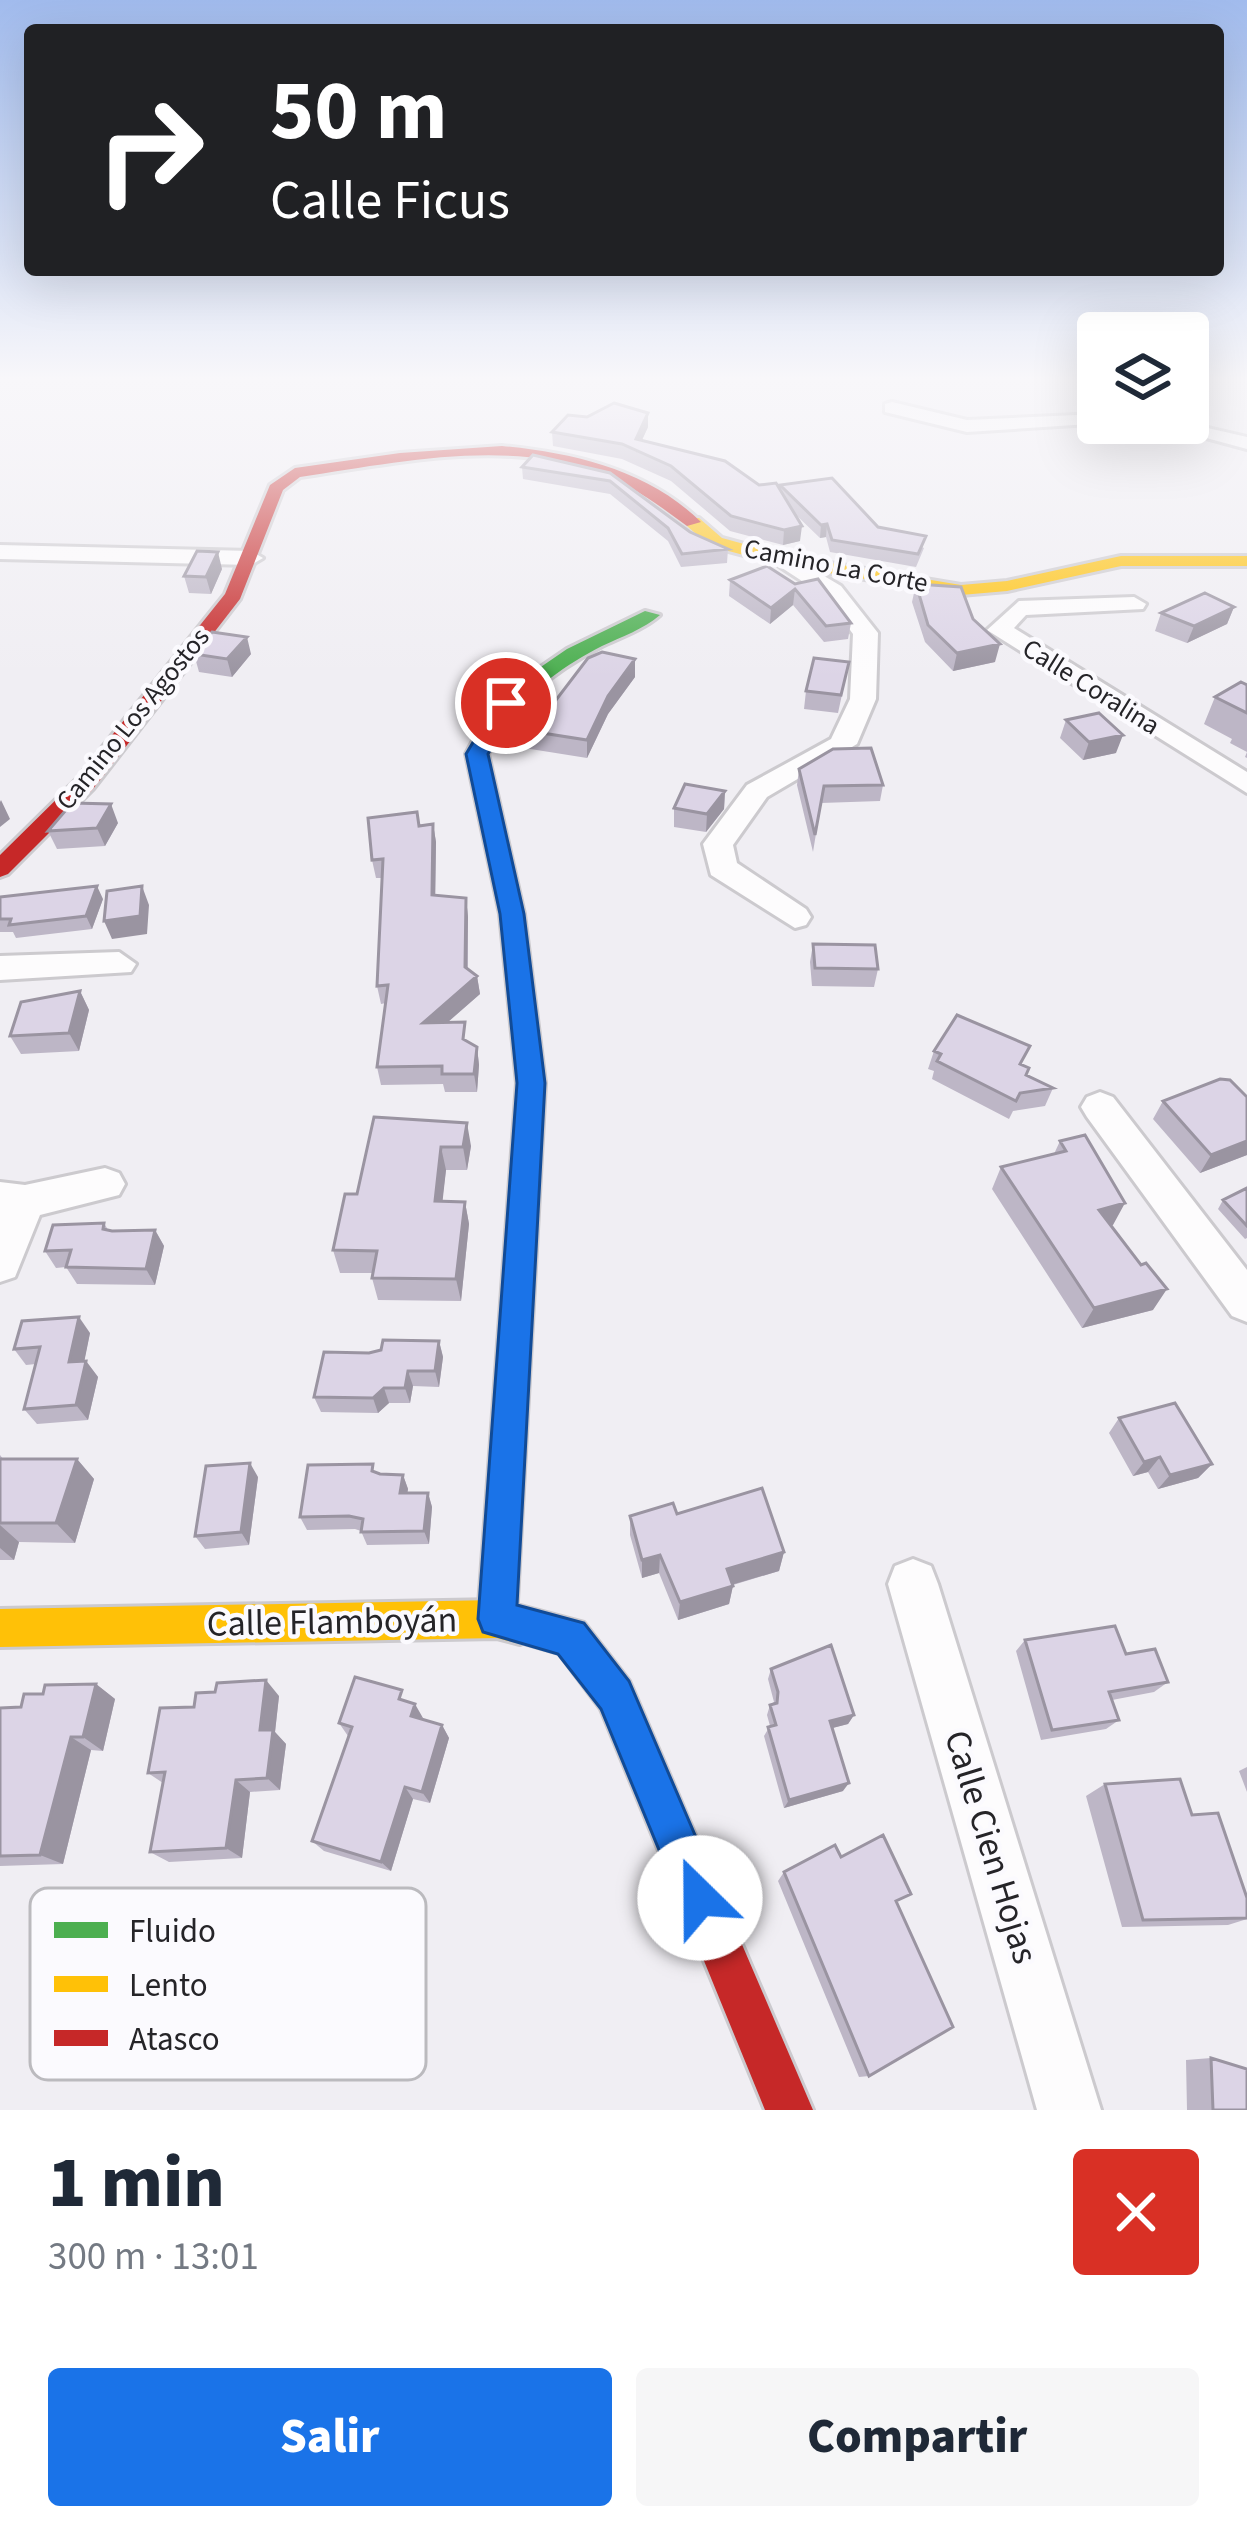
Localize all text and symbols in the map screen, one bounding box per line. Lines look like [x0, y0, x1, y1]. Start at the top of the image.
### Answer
text: 50 m [270, 52, 448, 172]
icon: right [72, 72, 228, 228]
text: Calle Ficus [270, 163, 510, 240]
map controls [1077, 312, 1209, 444]
button: layers [1077, 312, 1209, 444]
street label: Camino La Corte [741, 529, 931, 603]
street label: Camino Los Agostos [47, 619, 219, 819]
street label: Calle Coralina [1015, 629, 1167, 745]
pin [455, 652, 557, 754]
icon: arrive [473, 670, 539, 736]
street label: Calle Flamboyán [206, 1594, 458, 1650]
street label: Calle Cien Hojas [931, 1724, 1051, 1970]
position arrow [637, 1835, 763, 1961]
legend [30, 1888, 426, 2080]
text: Fluido [129, 1908, 216, 1955]
text: Lento [129, 1962, 208, 2009]
text: Atasco [129, 2016, 220, 2063]
text: 1 min [48, 2132, 225, 2235]
button: close [1073, 2149, 1199, 2275]
text: 300 m · 13:01 [48, 2229, 259, 2285]
button: Salir [48, 2368, 612, 2506]
button: Compartir [636, 2368, 1199, 2506]

